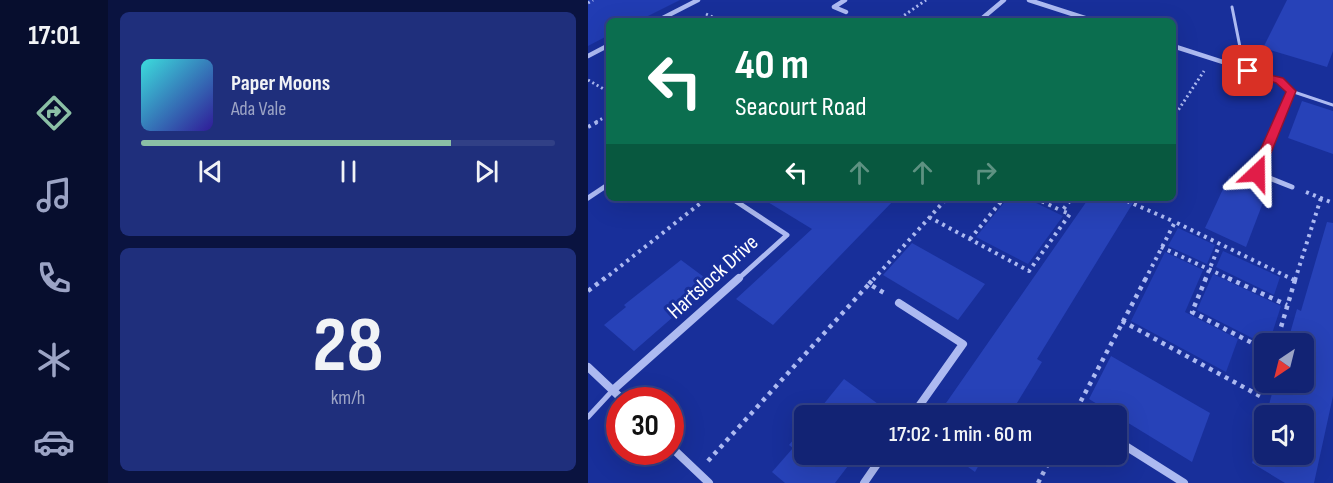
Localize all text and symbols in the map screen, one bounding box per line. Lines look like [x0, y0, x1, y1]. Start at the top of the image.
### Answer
text: 17:01 [28, 20, 80, 52]
text: 40 m [735, 40, 809, 91]
icon: left [636, 42, 714, 120]
pin [1222, 45, 1273, 96]
icon: arrive [1231, 54, 1264, 87]
text: Paper Moons [231, 70, 330, 97]
text: Seacourt Road [735, 91, 867, 123]
icon: directions [33, 92, 75, 134]
text: Ada Vale [231, 97, 286, 121]
position arrow [1225, 141, 1289, 205]
icon: previous [194, 155, 227, 188]
icon: pause [332, 155, 365, 188]
icon: next [470, 155, 503, 188]
icon: left [780, 156, 813, 189]
icon: ahead [843, 156, 876, 189]
icon: ahead [906, 156, 939, 189]
icon: right [969, 156, 1002, 189]
icon: music [33, 174, 75, 216]
street label: Hartslock Drive [662, 229, 764, 325]
icon: phone [33, 257, 75, 299]
text: 28 [313, 300, 383, 393]
north arrow [1254, 333, 1314, 393]
map controls [1254, 333, 1314, 465]
icon: climate [33, 339, 75, 381]
text: km/h [331, 386, 365, 410]
speed limit sign: 30 [606, 387, 684, 465]
button: sound [1254, 405, 1314, 465]
icon: car [33, 421, 75, 463]
text: 17:02 · 1 min · 60 m [889, 421, 1032, 448]

